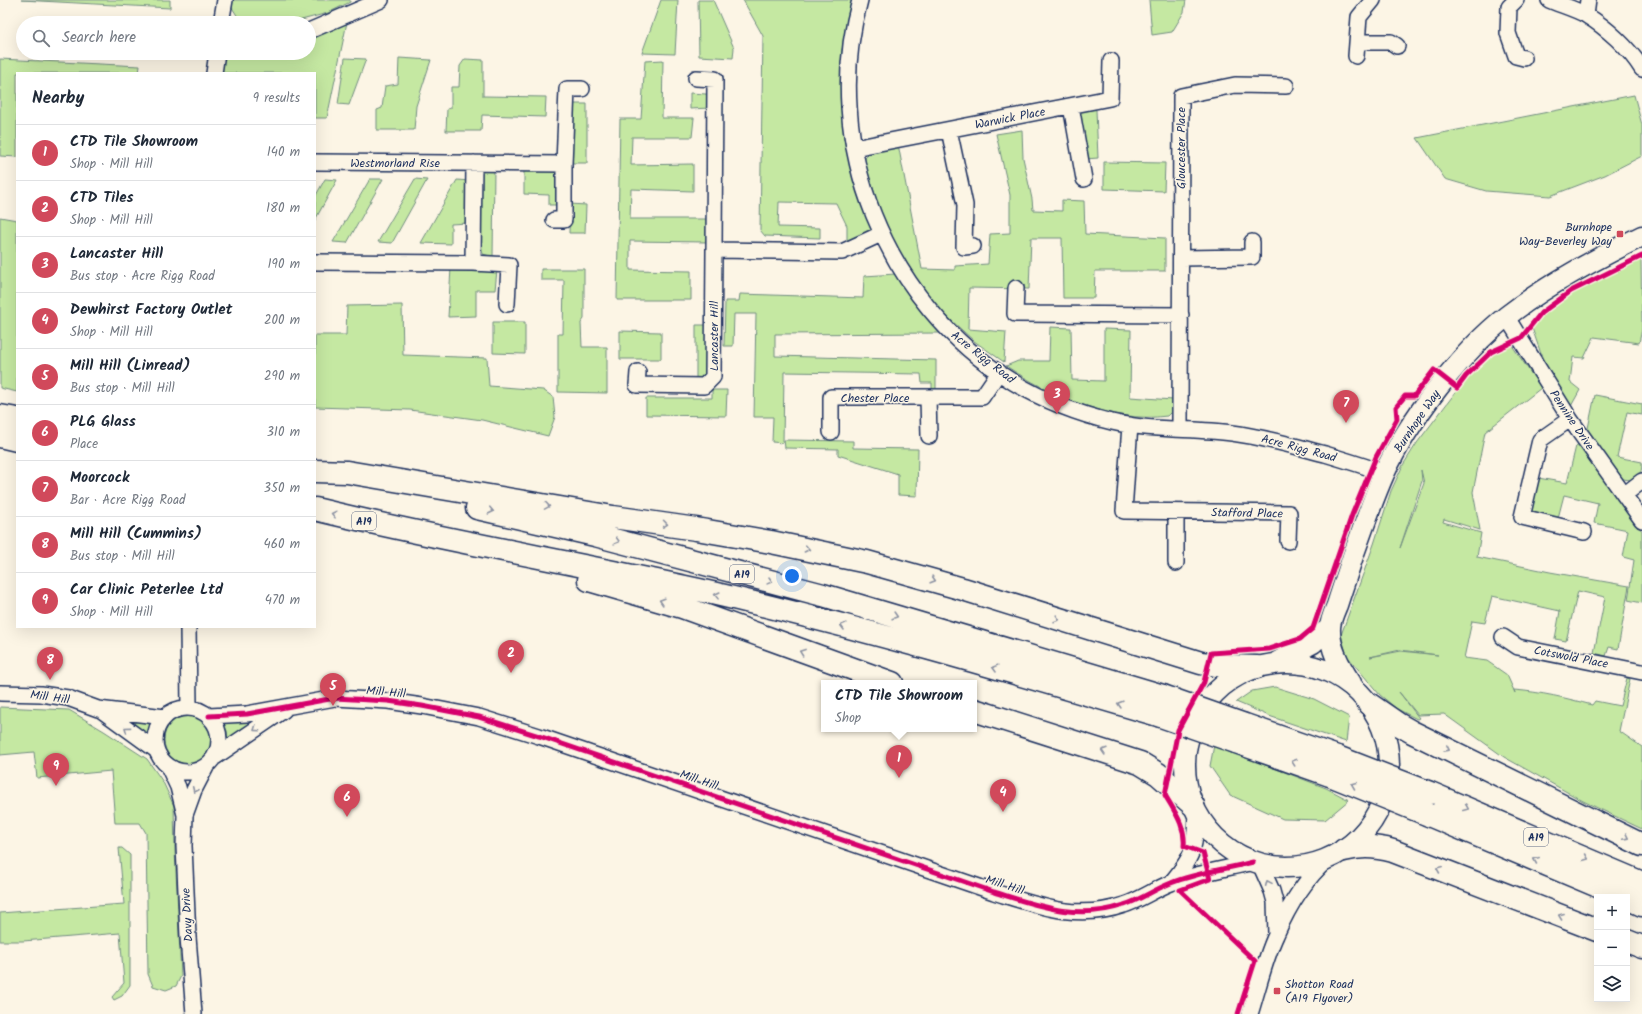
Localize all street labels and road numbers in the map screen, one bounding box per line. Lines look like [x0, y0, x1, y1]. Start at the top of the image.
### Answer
street label: Warwick Place [973, 102, 1048, 135]
street label: Gloucester Place [1172, 106, 1191, 189]
street label: Westmorland Rise [350, 154, 440, 173]
street label: Lancaster Hill [705, 301, 724, 371]
street label: Acre Rigg Road [947, 326, 1020, 389]
street label: Burnhope Way [1389, 386, 1446, 457]
street label: Pennine Drive [1544, 386, 1599, 455]
street label: Chester Place [841, 389, 910, 408]
street label: Acre Rigg Road [1259, 429, 1339, 468]
street label: Stafford Place [1211, 503, 1284, 524]
road number: A19 [352, 512, 376, 530]
road number: A19 [730, 565, 754, 583]
street label: Cotswold Place [1532, 641, 1610, 674]
street label: Mill Hill [365, 681, 407, 704]
street label: Mill Hill [29, 685, 71, 710]
street label: Mill Hill [677, 765, 721, 796]
road number: A19 [1524, 828, 1548, 846]
street label: Mill Hill [983, 870, 1027, 901]
street label: Davy Drive [177, 887, 198, 942]

